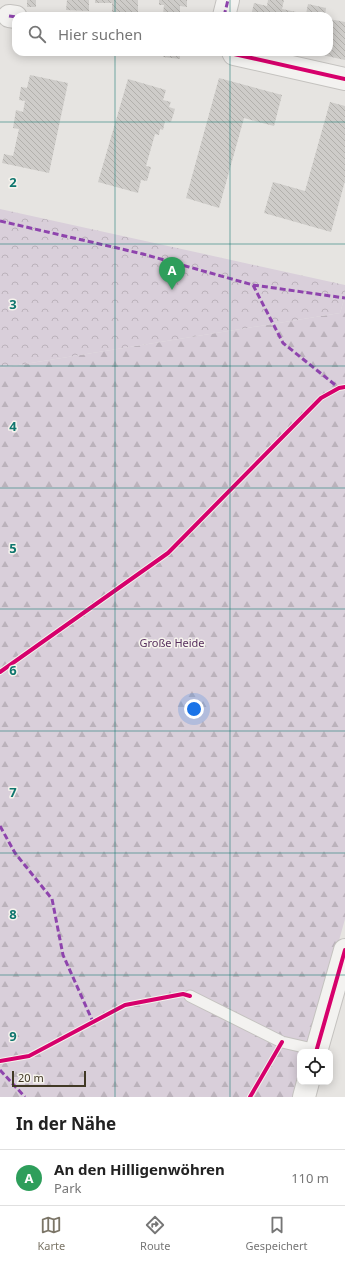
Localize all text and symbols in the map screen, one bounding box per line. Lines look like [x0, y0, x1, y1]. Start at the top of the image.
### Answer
search box [12, 12, 333, 56]
icon: search [26, 23, 48, 45]
text: Hier suchen [58, 24, 142, 44]
text: 2 [9, 173, 17, 191]
pin: A [159, 257, 185, 290]
text: 3 [9, 295, 17, 313]
text: 4 [9, 417, 17, 435]
text: 5 [9, 539, 17, 557]
park label: Große Heide [139, 635, 205, 650]
text: 6 [9, 661, 17, 679]
your location [184, 699, 204, 719]
text: 7 [9, 783, 17, 801]
text: 8 [9, 905, 17, 923]
text: 9 [9, 1027, 17, 1045]
map controls [297, 1049, 333, 1085]
button: locate [297, 1049, 333, 1085]
scale bar [12, 1069, 86, 1088]
text: 20 m [18, 1070, 44, 1085]
text: In der Nähe [16, 1112, 116, 1135]
text: An den Hilligenwöhren [54, 1159, 225, 1179]
text: A [25, 1169, 34, 1187]
text: 110 m [291, 1169, 329, 1187]
text: Park [54, 1179, 81, 1197]
tab: Karte [37, 1214, 65, 1253]
tab: Route [140, 1214, 171, 1253]
tab: Gespeichert [245, 1214, 308, 1253]

